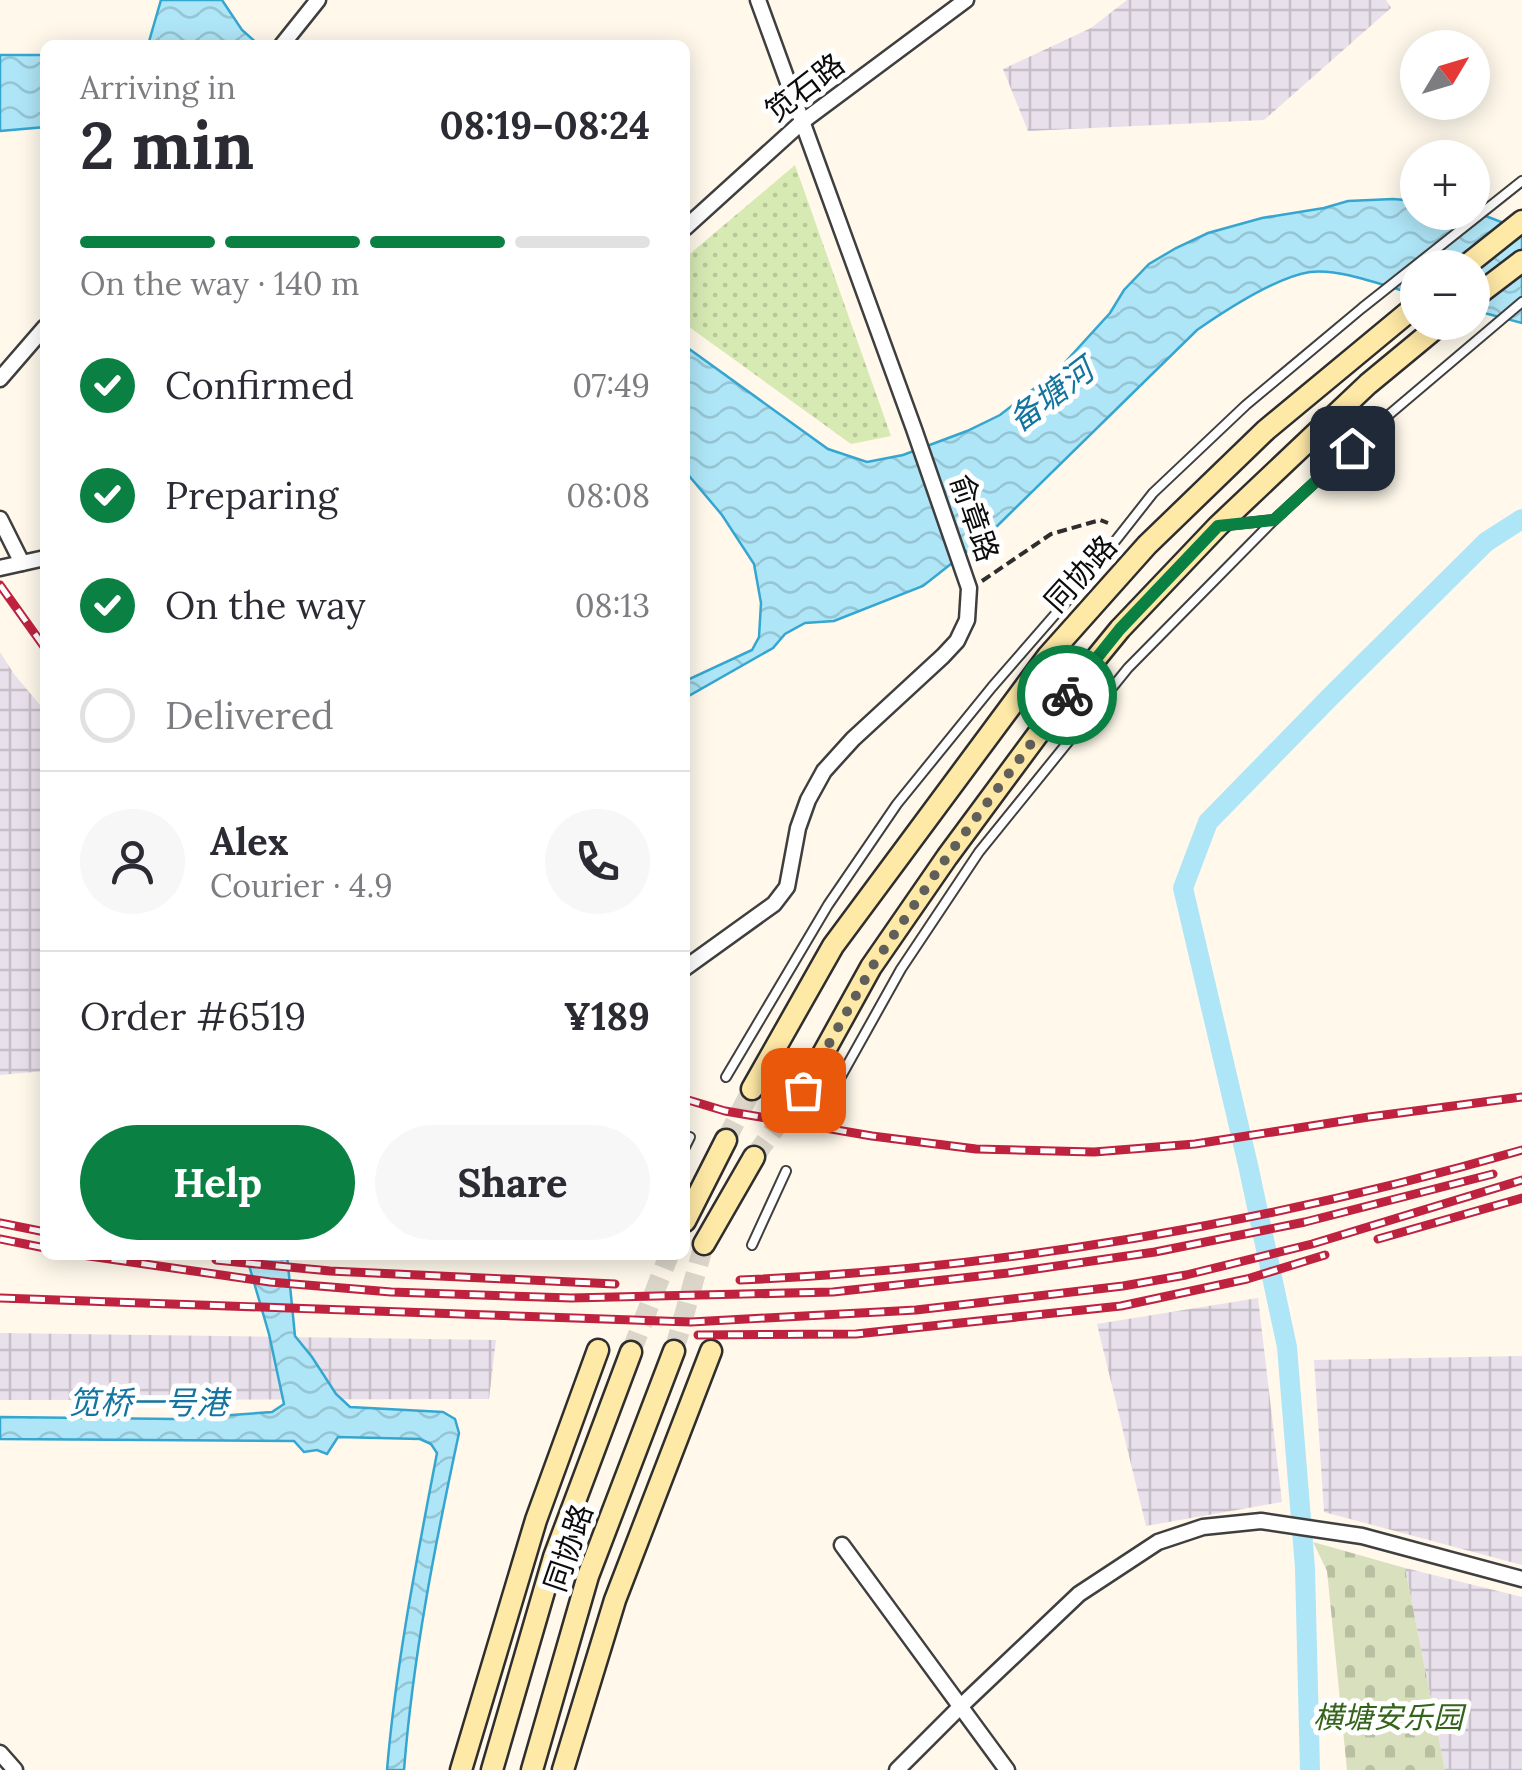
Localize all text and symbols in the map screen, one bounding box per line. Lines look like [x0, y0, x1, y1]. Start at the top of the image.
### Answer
north arrow [1400, 30, 1490, 120]
map controls [1400, 30, 1490, 340]
street label: 笕石路 [757, 45, 852, 130]
text: Arriving in [80, 67, 236, 108]
text: 08:19–08:24 [439, 101, 650, 149]
text: 2 min [80, 104, 254, 187]
button: + [1400, 140, 1490, 230]
button: − [1400, 250, 1490, 340]
text: On the way · 140 m [80, 263, 360, 304]
water label: 备塘河 [1000, 346, 1106, 440]
icon: check [80, 358, 135, 413]
text: Confirmed [165, 361, 354, 409]
text: 07:49 [572, 365, 650, 406]
pin [1310, 406, 1395, 491]
icon: home [1325, 421, 1380, 476]
icon: check [80, 468, 135, 523]
street label: 俞章路 [942, 469, 1008, 566]
text: Preparing [165, 471, 338, 519]
text: 08:08 [566, 475, 650, 516]
street label: 同协路 [1036, 527, 1124, 619]
icon: check [80, 578, 135, 633]
text: On the way [165, 581, 366, 629]
text: 08:13 [575, 585, 650, 626]
courier [1017, 645, 1117, 745]
icon: bike [1040, 668, 1095, 723]
text: Delivered [165, 691, 334, 739]
button: person [80, 809, 185, 914]
button: phone [545, 809, 650, 914]
text: Alex [210, 817, 289, 865]
text: Courier · 4.9 [210, 865, 393, 906]
text: Order #6519 [80, 992, 306, 1040]
text: ¥189 [564, 992, 650, 1040]
pin [761, 1048, 846, 1133]
icon: bag [776, 1063, 831, 1118]
button: Help [80, 1125, 355, 1240]
button: Share [375, 1125, 650, 1240]
water label: 笕桥一号港 [68, 1382, 232, 1423]
street label: 同协路 [535, 1499, 601, 1596]
park label: 横塘安乐园 [1313, 1698, 1467, 1736]

